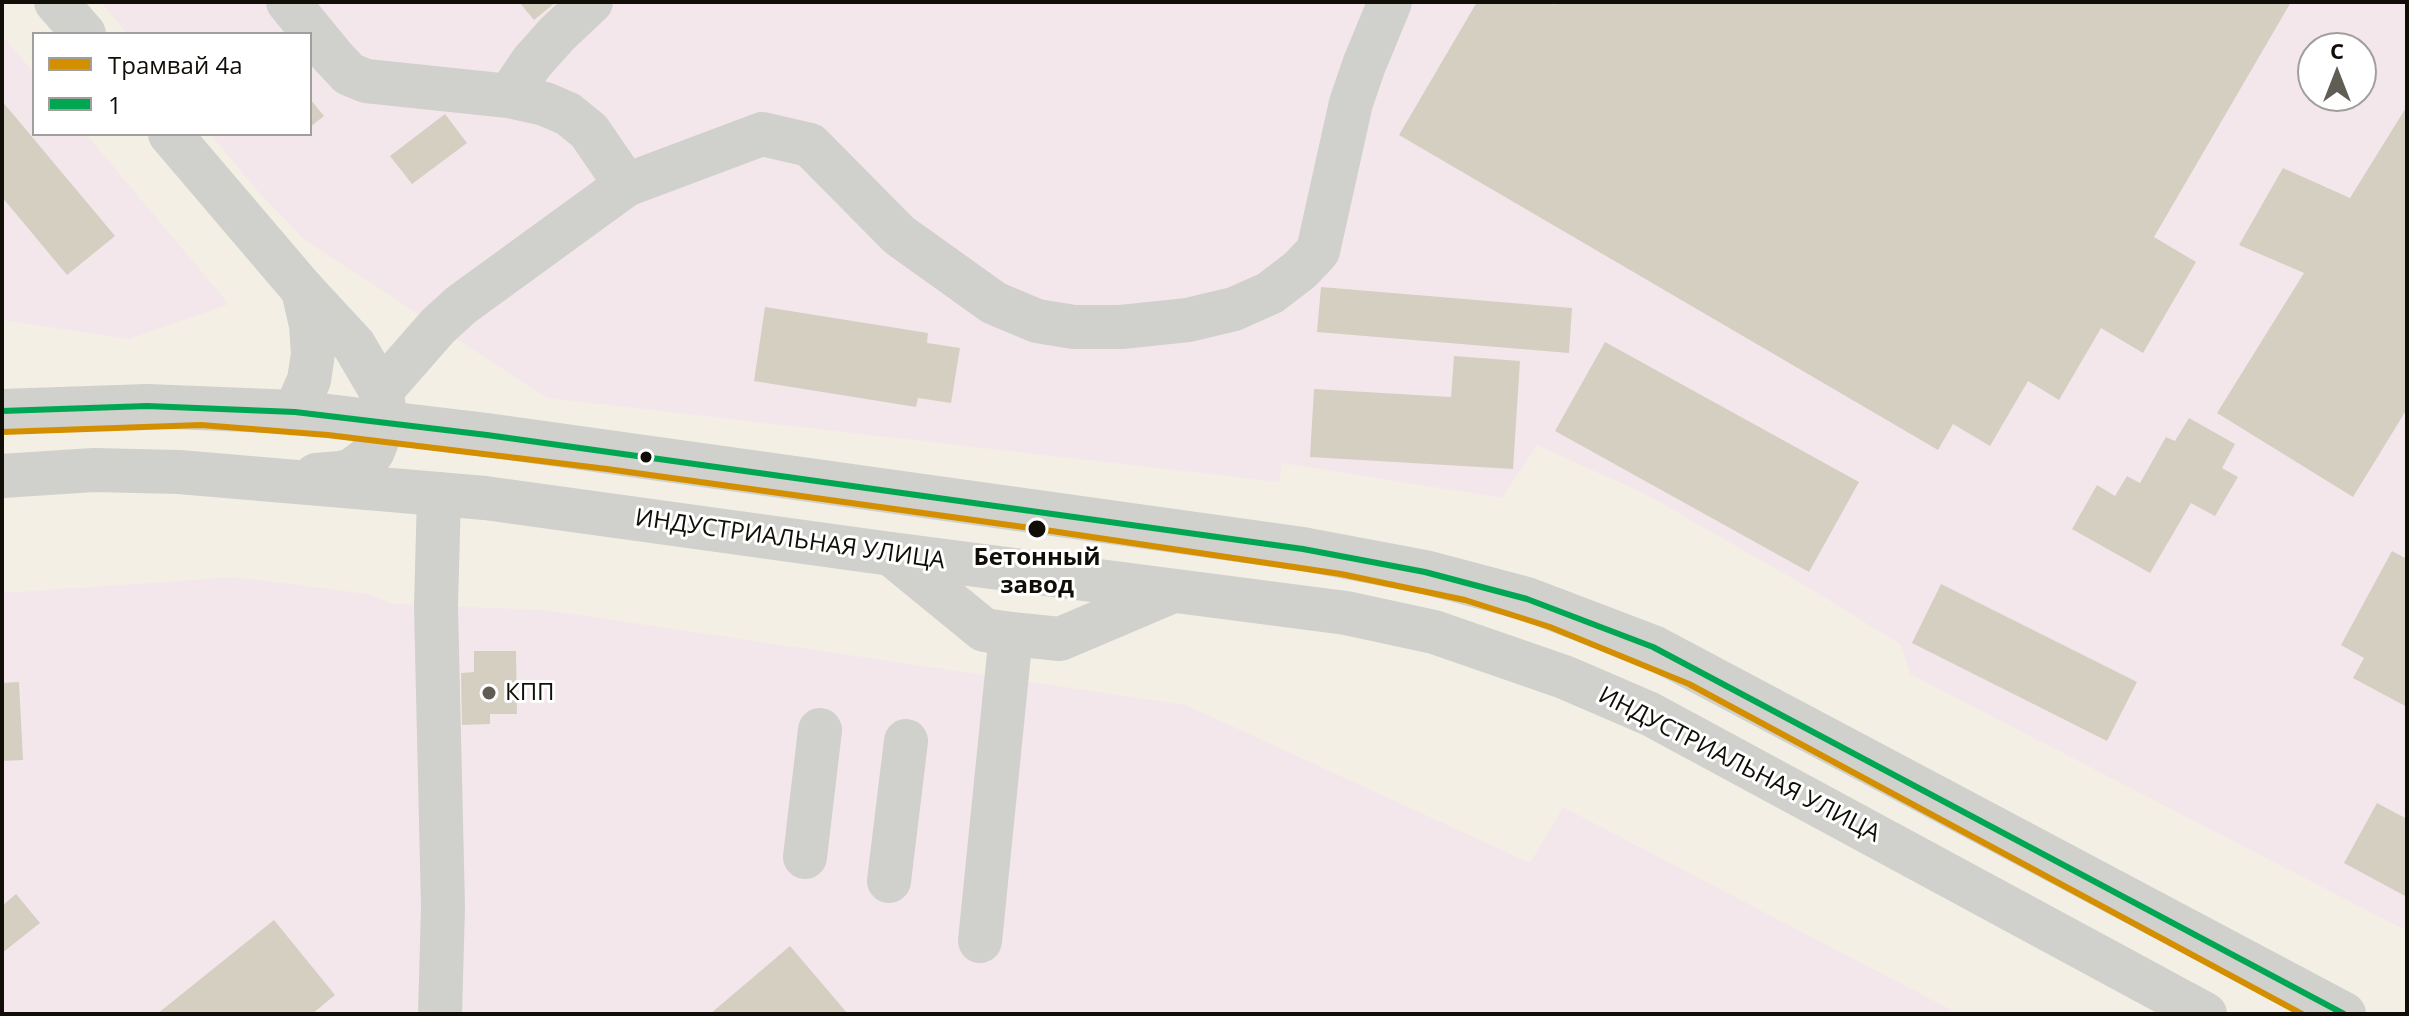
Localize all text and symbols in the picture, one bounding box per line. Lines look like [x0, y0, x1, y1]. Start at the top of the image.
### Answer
legend [32, 32, 312, 136]
north arrow [2297, 32, 2377, 112]
text: С [2330, 35, 2344, 65]
text: Трамвай 4а [108, 48, 243, 81]
text: 1 [108, 88, 122, 121]
unlabelled marker [638, 449, 654, 465]
street label: ИНДУСТРИАЛЬНАЯ УЛИЦА [633, 504, 947, 576]
marker: Бетонный завод [1026, 518, 1048, 540]
place label: Бетонный завод [973, 544, 1101, 600]
place label: КПП [505, 679, 555, 707]
street label: ИНДУСТРИАЛЬНАЯ УЛИЦА [1593, 681, 1885, 849]
marker: КПП [480, 684, 498, 702]

